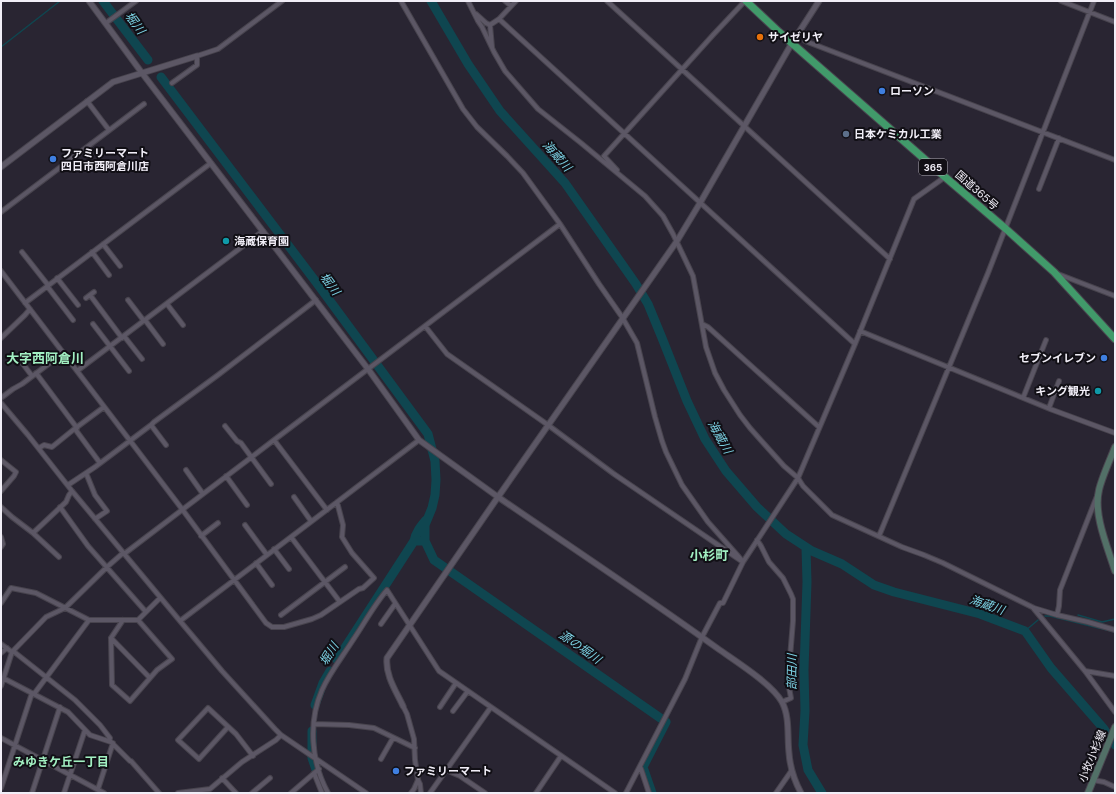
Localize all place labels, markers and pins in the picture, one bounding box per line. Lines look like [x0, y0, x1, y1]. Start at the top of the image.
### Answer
place label: サイゼリヤ [768, 30, 823, 44]
marker: サイゼリヤ [755, 32, 765, 42]
place label: ローソン [890, 84, 934, 98]
marker: ローソン [877, 86, 887, 96]
place label: 日本ケミカル工業 [854, 127, 942, 141]
marker: 日本ケミカル工業 [841, 129, 851, 139]
place label: ファミリーマート 四日市西阿倉川店 [61, 146, 149, 173]
marker: ファミリーマート 四日市西阿倉川店 [48, 154, 58, 164]
place label: 海蔵保育園 [234, 234, 289, 248]
marker: 海蔵保育園 [221, 236, 231, 246]
place label: セブンイレブン [1019, 351, 1096, 365]
marker: セブンイレブン [1099, 353, 1109, 363]
place label: キング観光 [1035, 384, 1090, 398]
marker: キング観光 [1093, 386, 1103, 396]
place label: ファミリーマート [404, 764, 492, 778]
marker: ファミリーマート [391, 766, 401, 776]

